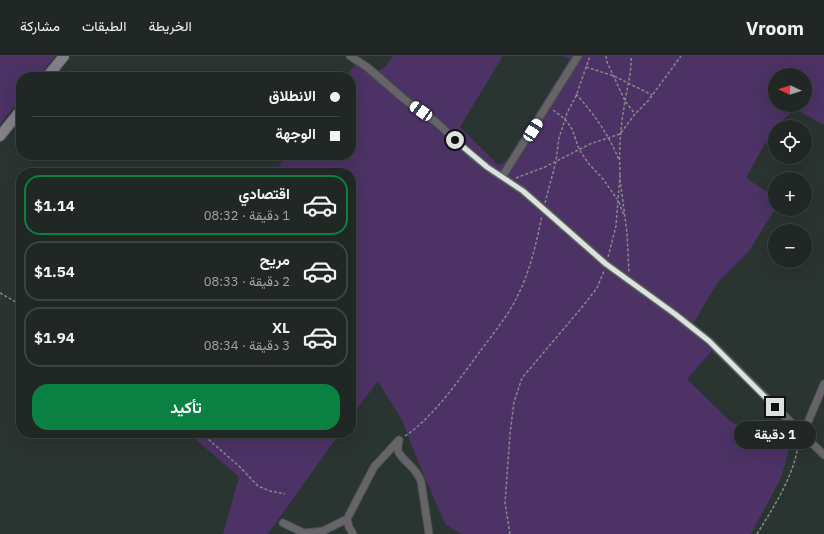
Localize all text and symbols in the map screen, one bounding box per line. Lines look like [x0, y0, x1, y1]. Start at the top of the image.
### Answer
text: Vroom [746, 16, 804, 40]
text: مشاركة [20, 17, 60, 35]
text: الطبقات [82, 17, 126, 35]
text: الخريطة [148, 17, 192, 35]
north arrow [768, 68, 812, 112]
map controls [768, 68, 812, 268]
text: الانطلاق [269, 86, 316, 105]
car [408, 99, 434, 123]
car [521, 117, 545, 143]
button: locate [768, 120, 812, 164]
text: الوجهة [275, 124, 316, 143]
route start [446, 131, 464, 149]
button: + [768, 172, 812, 216]
text: اقتصادي [238, 184, 290, 203]
icon: car [302, 187, 338, 223]
text: $1.14 [34, 196, 75, 215]
text: 1 دقيقة · 08:32 [204, 207, 290, 224]
button: − [768, 224, 812, 268]
text: مريح [260, 250, 290, 269]
icon: car [302, 253, 338, 289]
text: $1.54 [34, 262, 75, 281]
text: 2 دقيقة · 08:33 [204, 273, 290, 290]
text: XL [272, 318, 290, 337]
icon: car [302, 319, 338, 355]
text: $1.94 [34, 328, 75, 347]
text: 3 دقيقة · 08:34 [204, 337, 290, 354]
button: تأكيد [32, 384, 340, 430]
route end [766, 398, 784, 416]
callout: 1 دقيقة [734, 421, 816, 449]
text: 1 دقيقة [754, 426, 796, 443]

